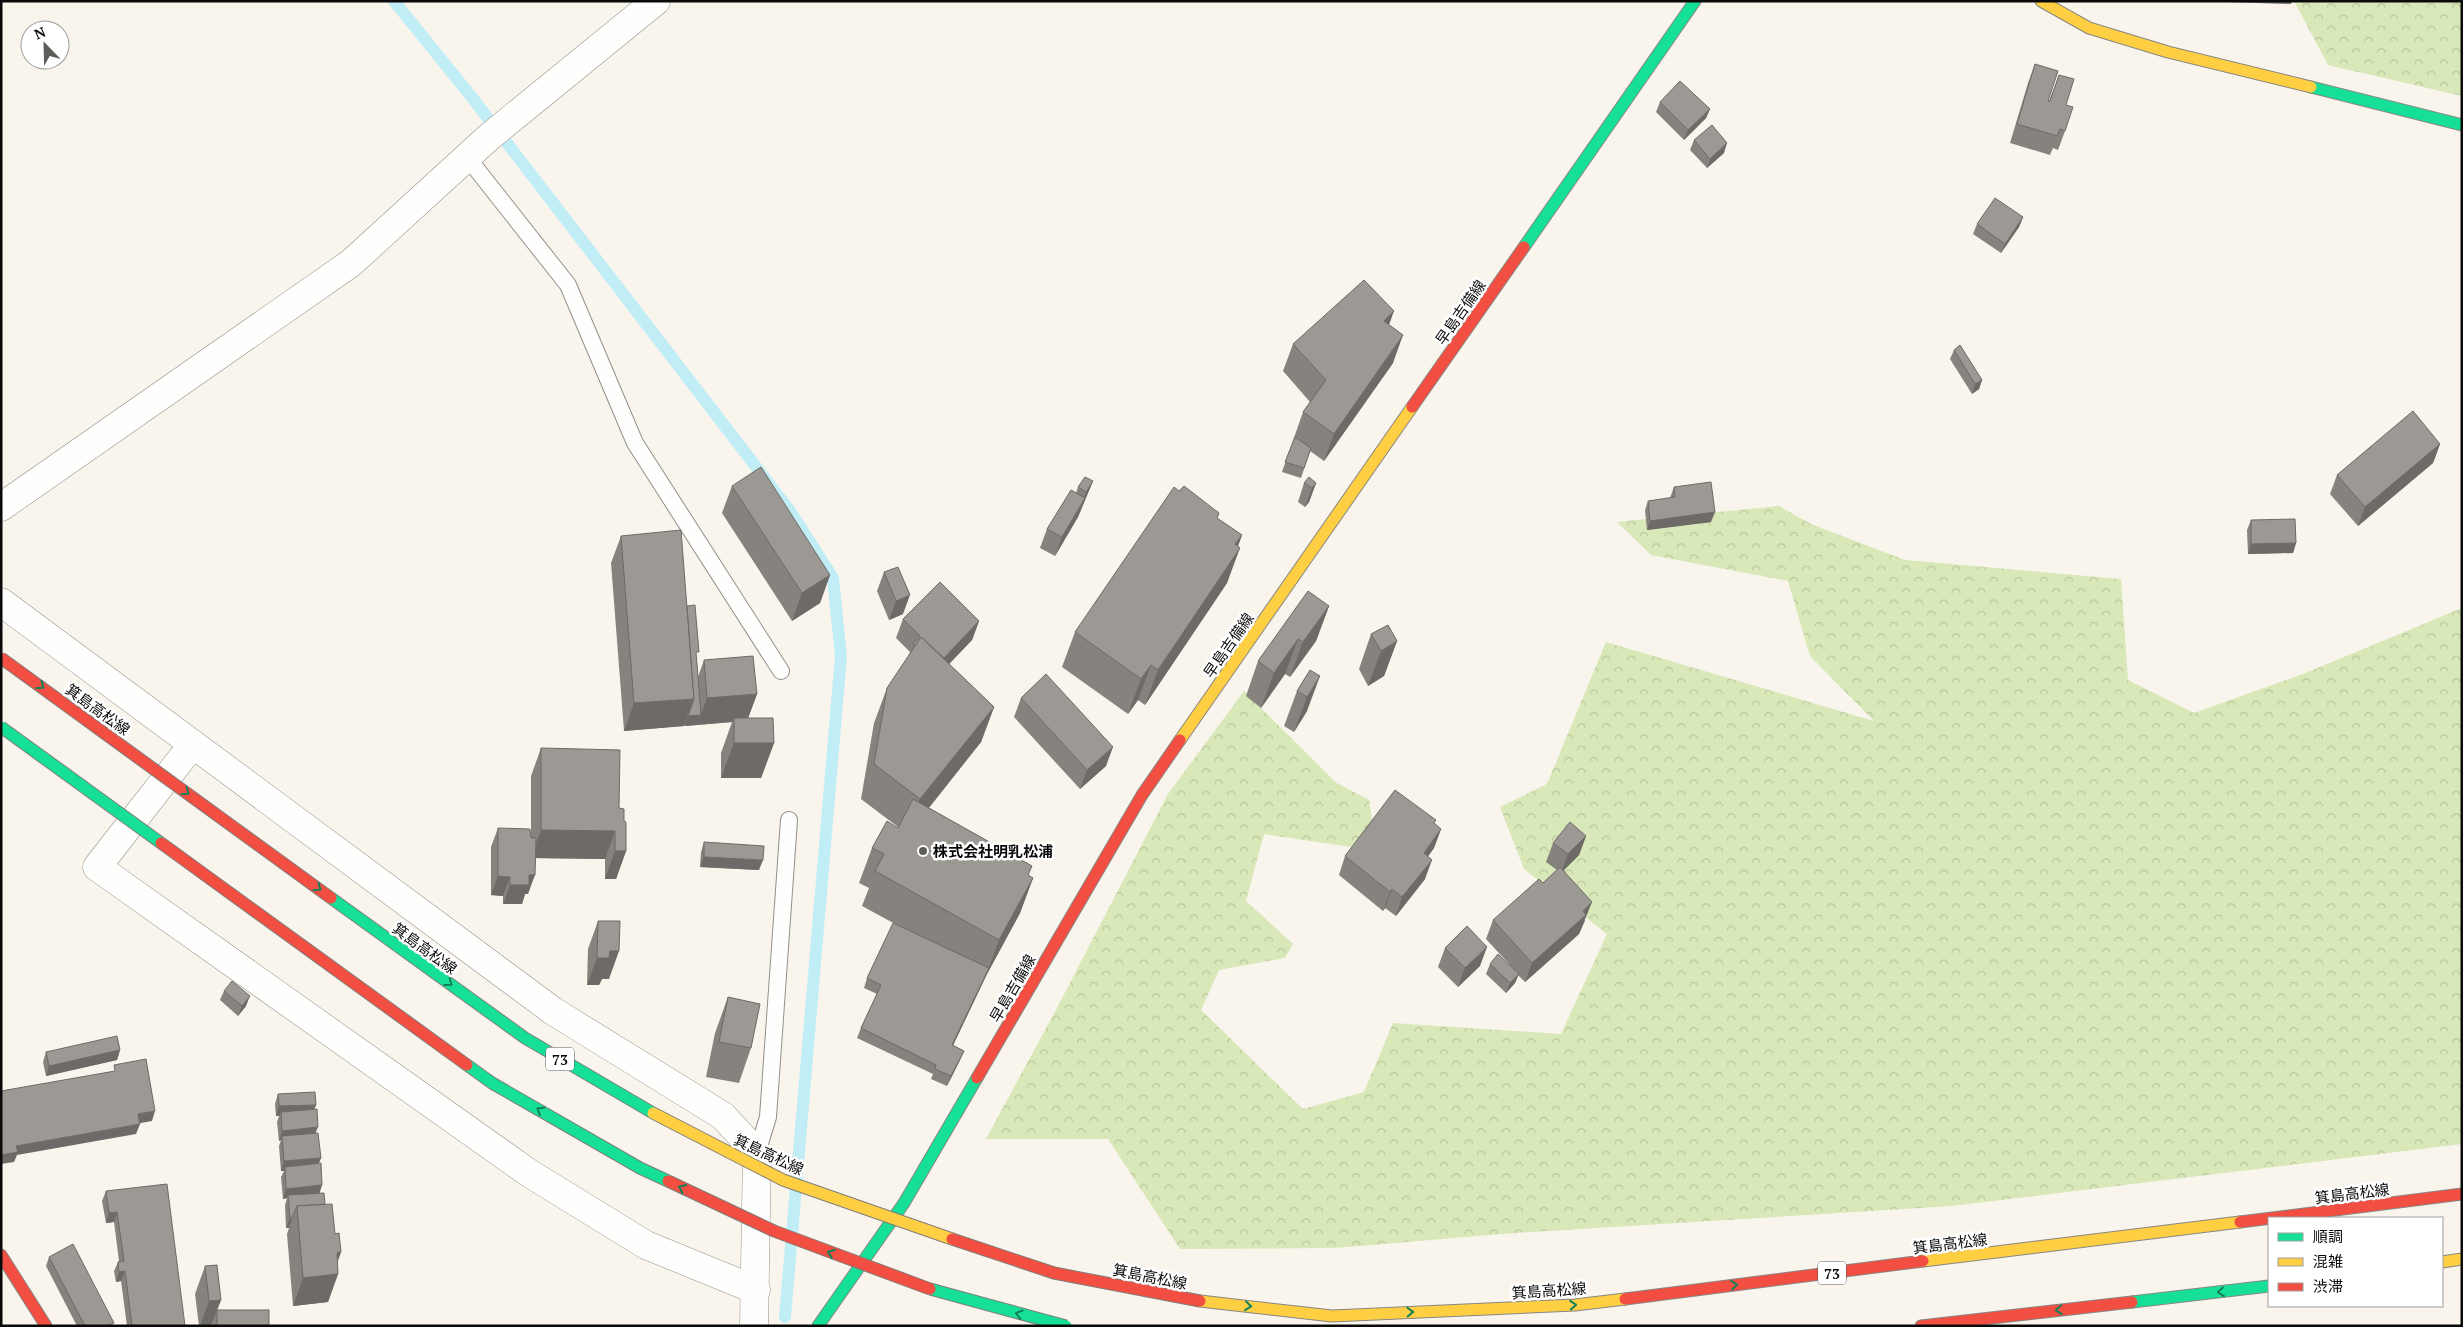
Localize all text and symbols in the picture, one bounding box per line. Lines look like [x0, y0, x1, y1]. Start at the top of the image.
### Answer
north arrow [20, 20, 70, 70]
text: N [31, 22, 49, 43]
street label: 早島吉備線 [1430, 276, 1490, 348]
street label: 早島吉備線 [1198, 609, 1258, 681]
street label: 箕島高松線 [62, 679, 134, 739]
one-way arrow [35, 680, 45, 689]
one-way arrow [180, 786, 190, 795]
place label: 株式会社明乳松浦 [933, 841, 1053, 861]
marker: 株式会社明乳松浦 [917, 845, 929, 857]
one-way arrow [312, 882, 322, 891]
street label: 箕島高松線 [389, 918, 461, 978]
street label: 早島吉備線 [985, 951, 1039, 1025]
one-way arrow [443, 978, 452, 986]
road number: 73 [546, 1048, 574, 1070]
one-way arrow [536, 1107, 545, 1117]
street label: 箕島高松線 [731, 1129, 807, 1179]
street label: 箕島高松線 [2314, 1179, 2390, 1207]
one-way arrow [679, 1185, 688, 1195]
legend [2268, 1217, 2443, 1307]
text: 順調 [2313, 1226, 2343, 1246]
street label: 箕島高松線 [1912, 1229, 1988, 1257]
one-way arrow [828, 1249, 836, 1259]
text: 混雑 [2313, 1251, 2343, 1271]
street label: 箕島高松線 [1111, 1259, 1189, 1293]
road number: 73 [1818, 1262, 1846, 1284]
text: 渋滞 [2313, 1276, 2343, 1296]
street label: 箕島高松線 [1511, 1277, 1587, 1303]
one-way arrow [1730, 1280, 1738, 1291]
one-way arrow [2217, 1286, 2225, 1297]
one-way arrow [1569, 1300, 1577, 1311]
one-way arrow [1245, 1301, 1253, 1312]
one-way arrow [2055, 1304, 2063, 1315]
one-way arrow [1406, 1307, 1414, 1318]
one-way arrow [1016, 1309, 1024, 1319]

